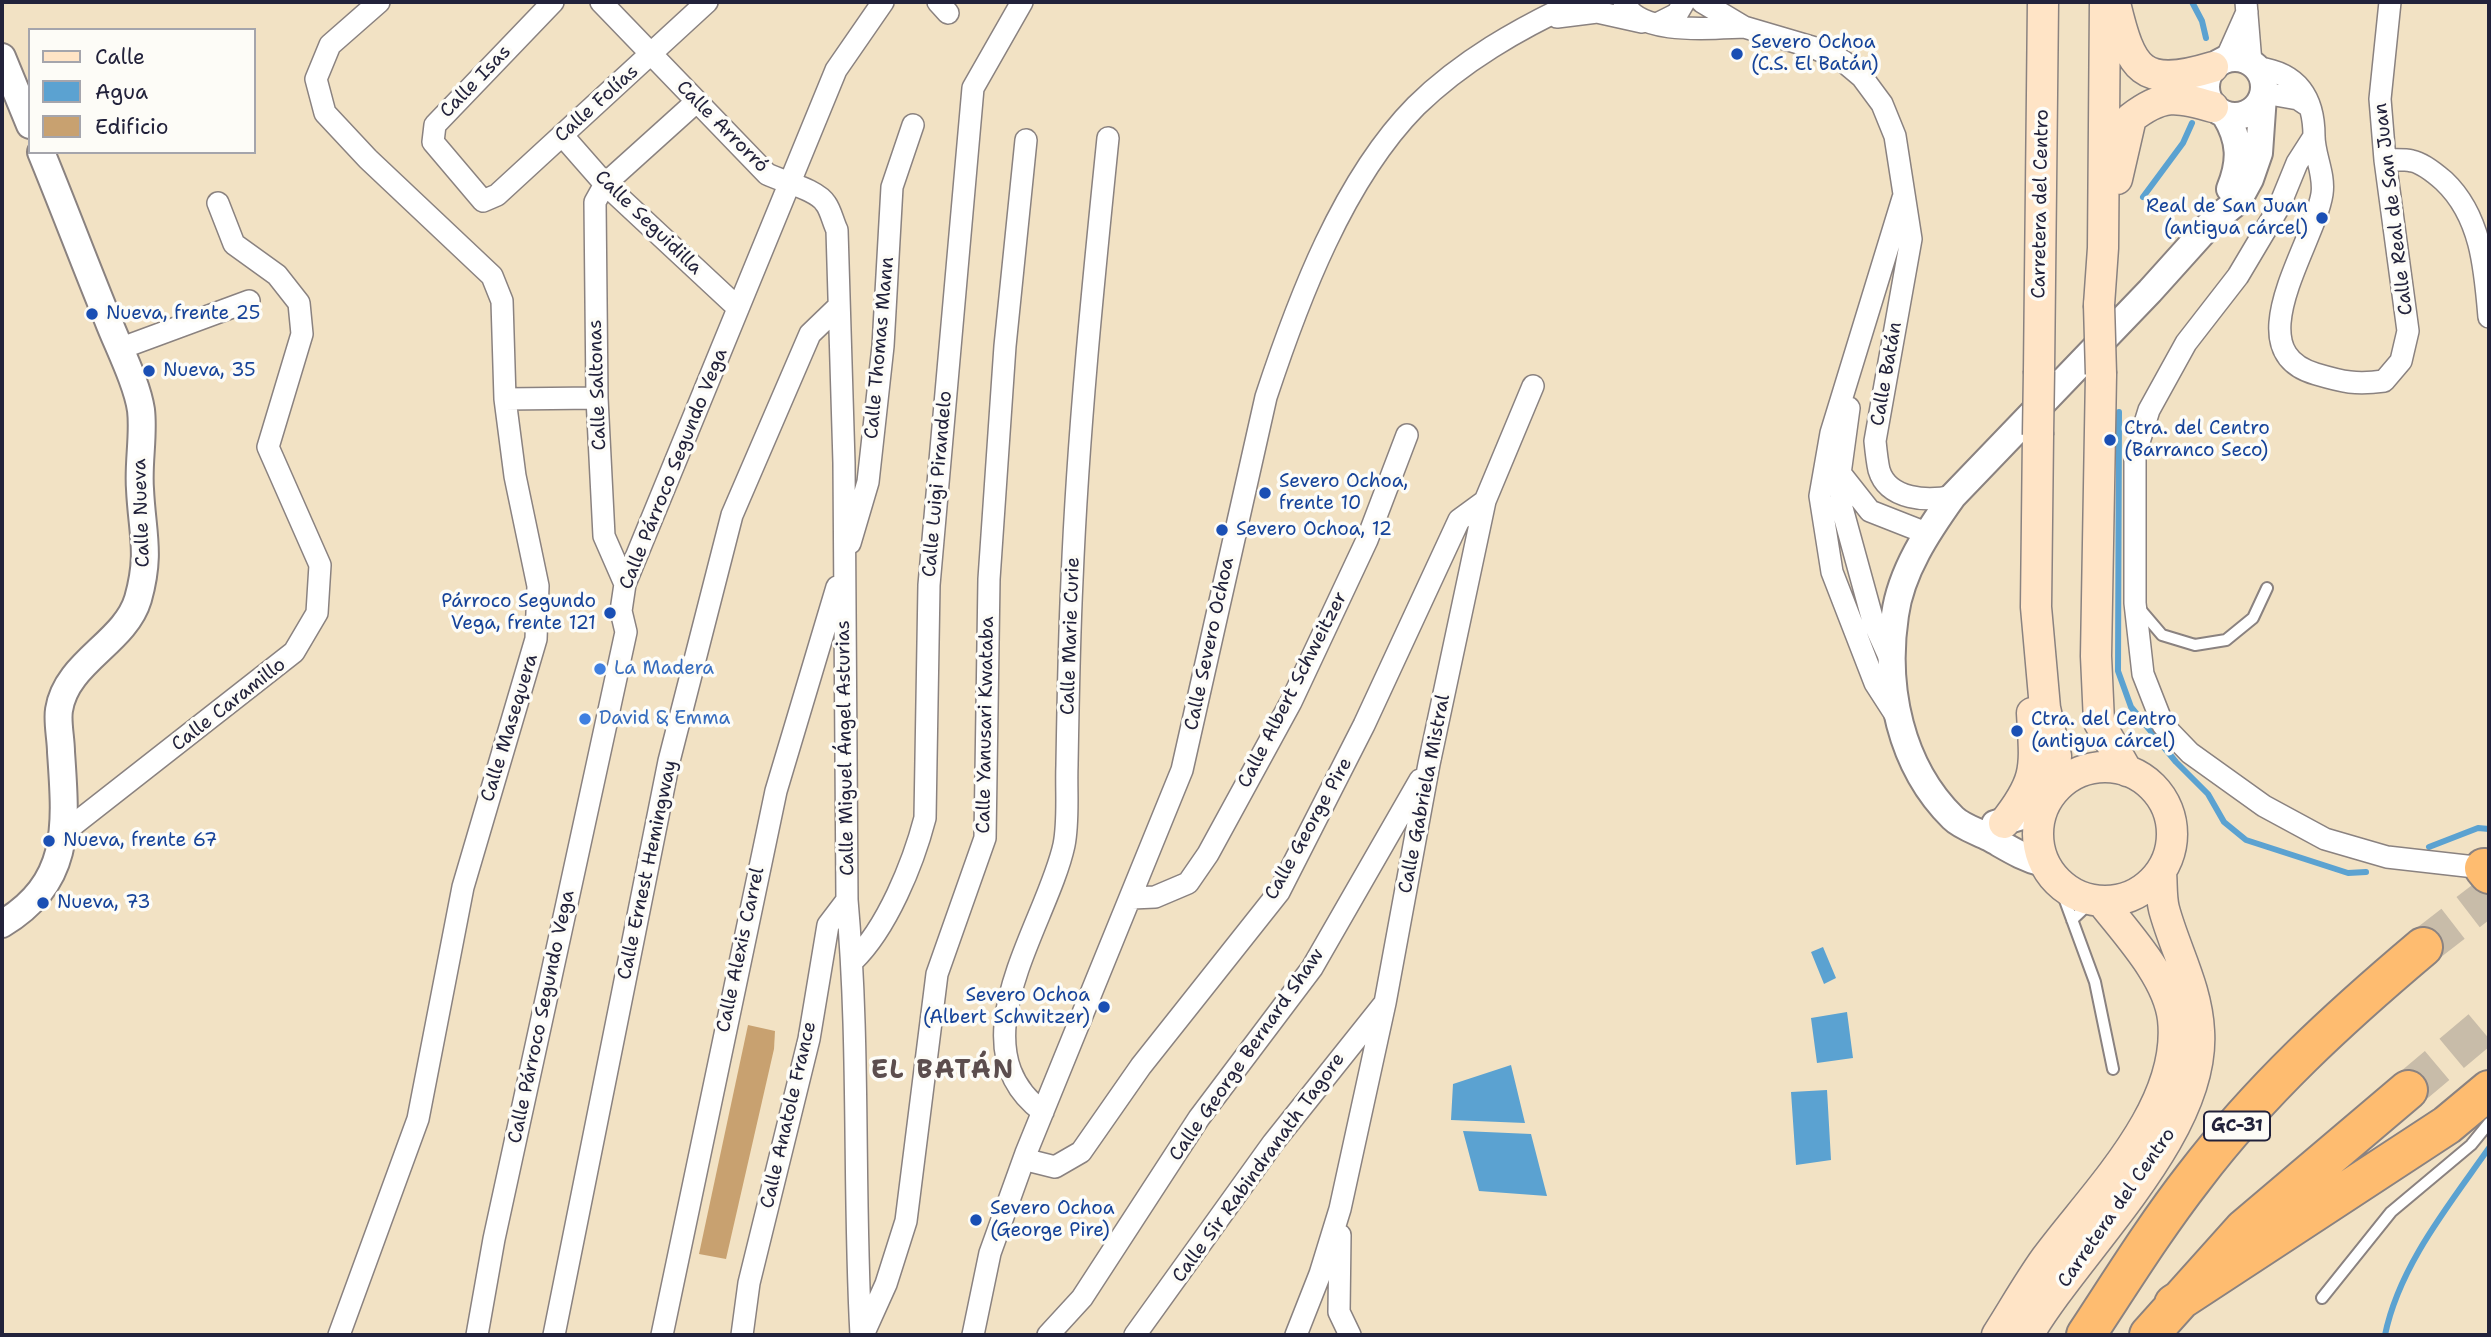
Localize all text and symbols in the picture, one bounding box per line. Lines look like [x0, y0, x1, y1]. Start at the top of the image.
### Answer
legend [28, 28, 256, 154]
place label: Severo Ochoa (C.S. El Batán) [1751, 32, 1878, 76]
street label: Calle Isas [436, 41, 516, 123]
text: Calle [95, 43, 145, 71]
marker: Severo Ochoa (C.S. El Batán) [1729, 46, 1745, 62]
street label: Calle Folías [550, 60, 644, 148]
street label: Calle Arrorró [671, 76, 773, 178]
text: Agua [95, 78, 148, 106]
street label: Calle Real de San Juan [2370, 102, 2418, 316]
street label: Carretera del Centro [2028, 109, 2054, 299]
text: Edificio [95, 113, 168, 141]
street label: Calle Seguidilla [590, 166, 706, 280]
place label: Real de San Juan (antigua cárcel) [2146, 196, 2308, 240]
marker: Real de San Juan (antigua cárcel) [2314, 210, 2330, 226]
street label: Calle Thomas Mann [861, 256, 899, 440]
place label: Nueva, frente 25 [106, 303, 260, 325]
marker: Nueva, frente 25 [84, 306, 100, 322]
street label: Calle Saltonas [584, 319, 612, 451]
street label: Calle Batán [1867, 320, 1907, 428]
street label: Calle Párroco Segundo Vega [615, 345, 733, 593]
place label: Nueva, 35 [163, 360, 256, 382]
marker: Nueva, 35 [141, 363, 157, 379]
street label: Calle Luigi Pirandelo [918, 390, 958, 578]
place label: Ctra. del Centro (Barranco Seco) [2124, 418, 2270, 462]
marker: Ctra. del Centro (Barranco Seco) [2102, 432, 2118, 448]
street label: Calle Nueva [129, 458, 155, 568]
place label: Severo Ochoa, frente 10 [1279, 471, 1408, 515]
marker: Severo Ochoa, frente 10 [1257, 485, 1273, 501]
place label: Severo Ochoa, 12 [1236, 519, 1392, 541]
marker: Severo Ochoa, 12 [1214, 522, 1230, 538]
street label: Calle Severo Ochoa [1181, 555, 1239, 733]
street label: Calle Marie Curie [1057, 557, 1085, 715]
street label: Calle Albert Schweitzer [1234, 588, 1352, 792]
place label: Párroco Segundo Vega, frente 121 [441, 591, 596, 635]
marker: Párroco Segundo Vega, frente 121 [602, 605, 618, 621]
street label: Calle Yanusari Kwataba [973, 616, 999, 834]
street label: Calle Miguel Ángel Asturias [832, 620, 860, 876]
street label: Calle Masequera [477, 651, 543, 805]
street label: Calle Caramillo [168, 653, 290, 757]
place label: La Madera [614, 658, 714, 680]
marker: La Madera [592, 661, 608, 677]
street label: Calle Gabriela Mistral [1395, 693, 1455, 895]
place label: David & Emma [599, 708, 730, 730]
place label: Ctra. del Centro (antigua cárcel) [2031, 709, 2177, 753]
marker: David & Emma [577, 711, 593, 727]
marker: Ctra. del Centro (antigua cárcel) [2009, 723, 2025, 739]
street label: Calle George Pire [1260, 754, 1358, 904]
street label: Calle Ernest Hemingway [614, 758, 682, 982]
place label: Nueva, frente 67 [63, 830, 217, 852]
marker: Nueva, frente 67 [41, 833, 57, 849]
street label: Calle Alexis Carrel [712, 865, 770, 1035]
street label: Calle Párroco Segundo Vega [504, 888, 580, 1146]
place label: Nueva, 73 [57, 892, 151, 914]
marker: Nueva, 73 [35, 895, 51, 911]
street label: Calle George Bernard Shaw [1165, 944, 1329, 1166]
place label: Severo Ochoa (Albert Schwitzer) [923, 985, 1090, 1029]
marker: Severo Ochoa (Albert Schwitzer) [1096, 999, 1112, 1015]
street label: Calle Anatole France [756, 1019, 822, 1211]
street label: Calle Sir Rabindranath Tagore [1168, 1049, 1350, 1287]
district label: EL BATÁN [872, 1055, 1014, 1087]
road number: GC-31 [2204, 1112, 2270, 1140]
street label: Carretera del Centro [2053, 1124, 2181, 1292]
place label: Severo Ochoa (George Pire) [990, 1198, 1115, 1242]
marker: Severo Ochoa (George Pire) [968, 1212, 984, 1228]

